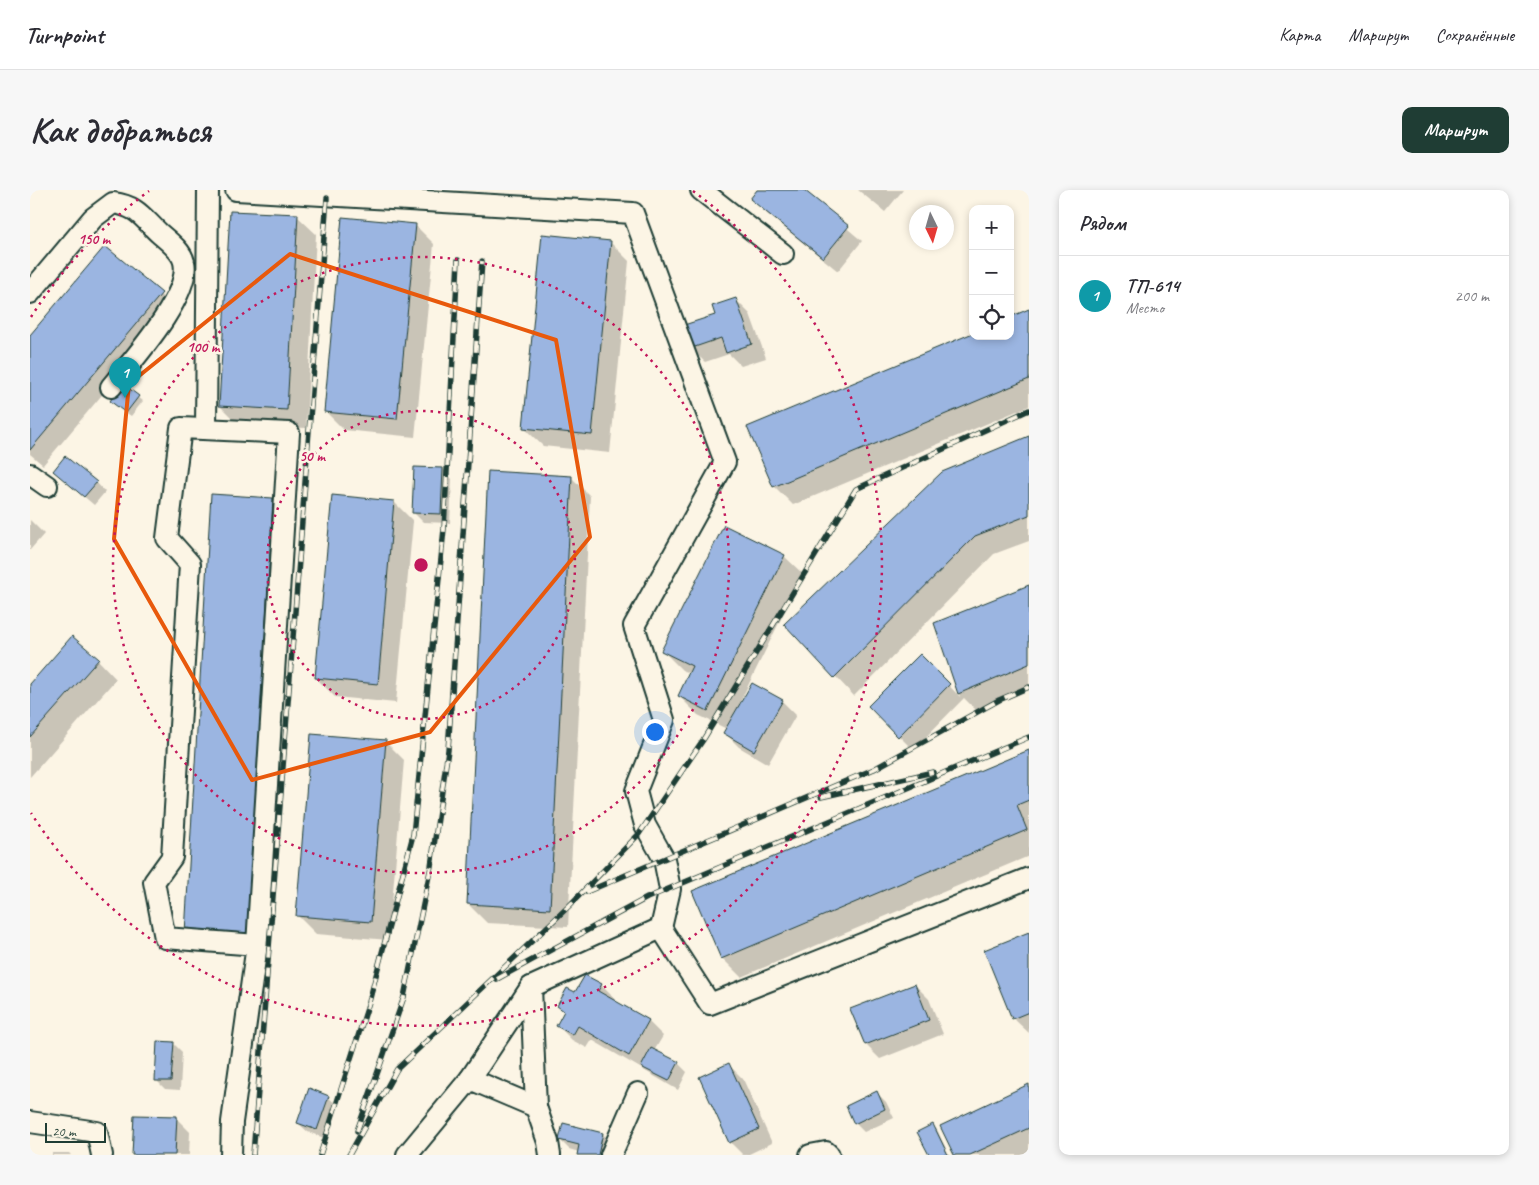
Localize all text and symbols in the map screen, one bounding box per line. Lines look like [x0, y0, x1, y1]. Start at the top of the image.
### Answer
text: Turnpoint [25, 20, 104, 50]
text: Карта [1279, 24, 1320, 46]
text: Маршрут [1348, 24, 1408, 46]
text: Сохранённые [1436, 24, 1514, 46]
button: Маршрут [1402, 107, 1509, 153]
text: Как добраться [30, 108, 211, 153]
north arrow [909, 205, 954, 250]
map controls [969, 205, 1014, 340]
button: + [969, 205, 1014, 250]
text: Рядом [1079, 210, 1126, 236]
text: 150 m [78, 230, 112, 249]
button: − [969, 250, 1014, 295]
text: ТП-614 [1126, 274, 1180, 298]
text: 1 [1091, 286, 1099, 306]
text: 200 m [1455, 286, 1489, 306]
button: locate [969, 295, 1014, 340]
text: Место [1126, 298, 1164, 318]
text: 100 m [187, 338, 221, 357]
pin: 1 [109, 357, 141, 398]
text: 50 m [299, 447, 326, 466]
centre of rings [412, 556, 430, 574]
your location [642, 719, 668, 745]
scale bar [45, 1120, 106, 1143]
text: 20 m [52, 1123, 76, 1140]

